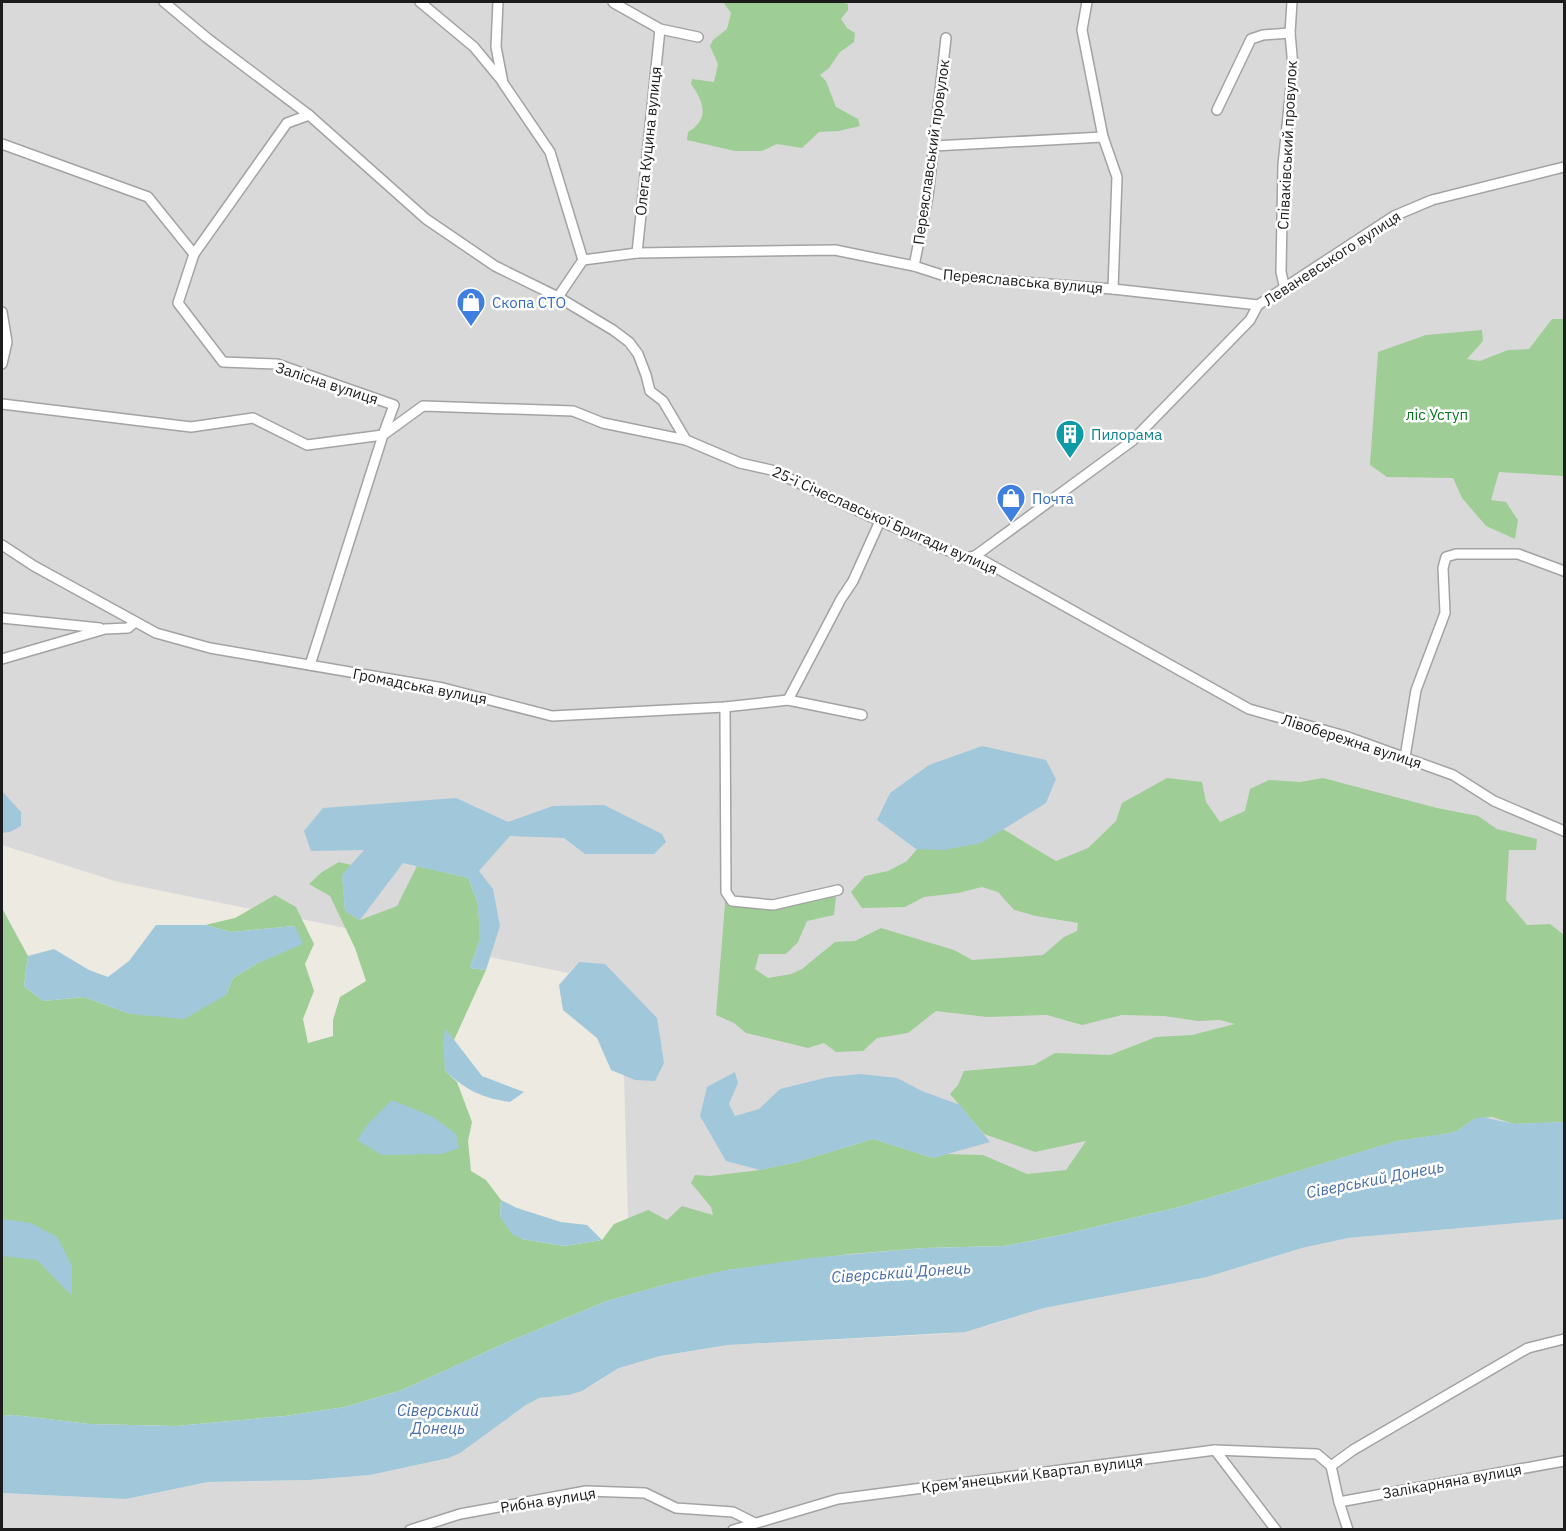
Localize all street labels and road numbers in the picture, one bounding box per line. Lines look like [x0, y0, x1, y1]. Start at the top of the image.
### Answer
street label: Переяславський провулок [909, 58, 953, 246]
street label: Співаківський провулок [1273, 60, 1301, 230]
street label: Олега Куцина вулиця [631, 65, 665, 217]
street label: Леваневського вулиця [1260, 206, 1404, 310]
street label: Переяславська вулиця [942, 265, 1104, 297]
street label: Залісна вулиця [273, 357, 381, 409]
street label: 25-ї Січеславської Бригади вулиця [769, 462, 1001, 578]
street label: Громадська вулиця [351, 664, 489, 708]
street label: Лівобережна вулиця [1280, 709, 1424, 773]
street label: Крем’янецький Квартал вулиця [920, 1451, 1144, 1497]
street label: Залікарняна вулиця [1381, 1459, 1523, 1503]
street label: Рибна вулиця [499, 1483, 597, 1517]

